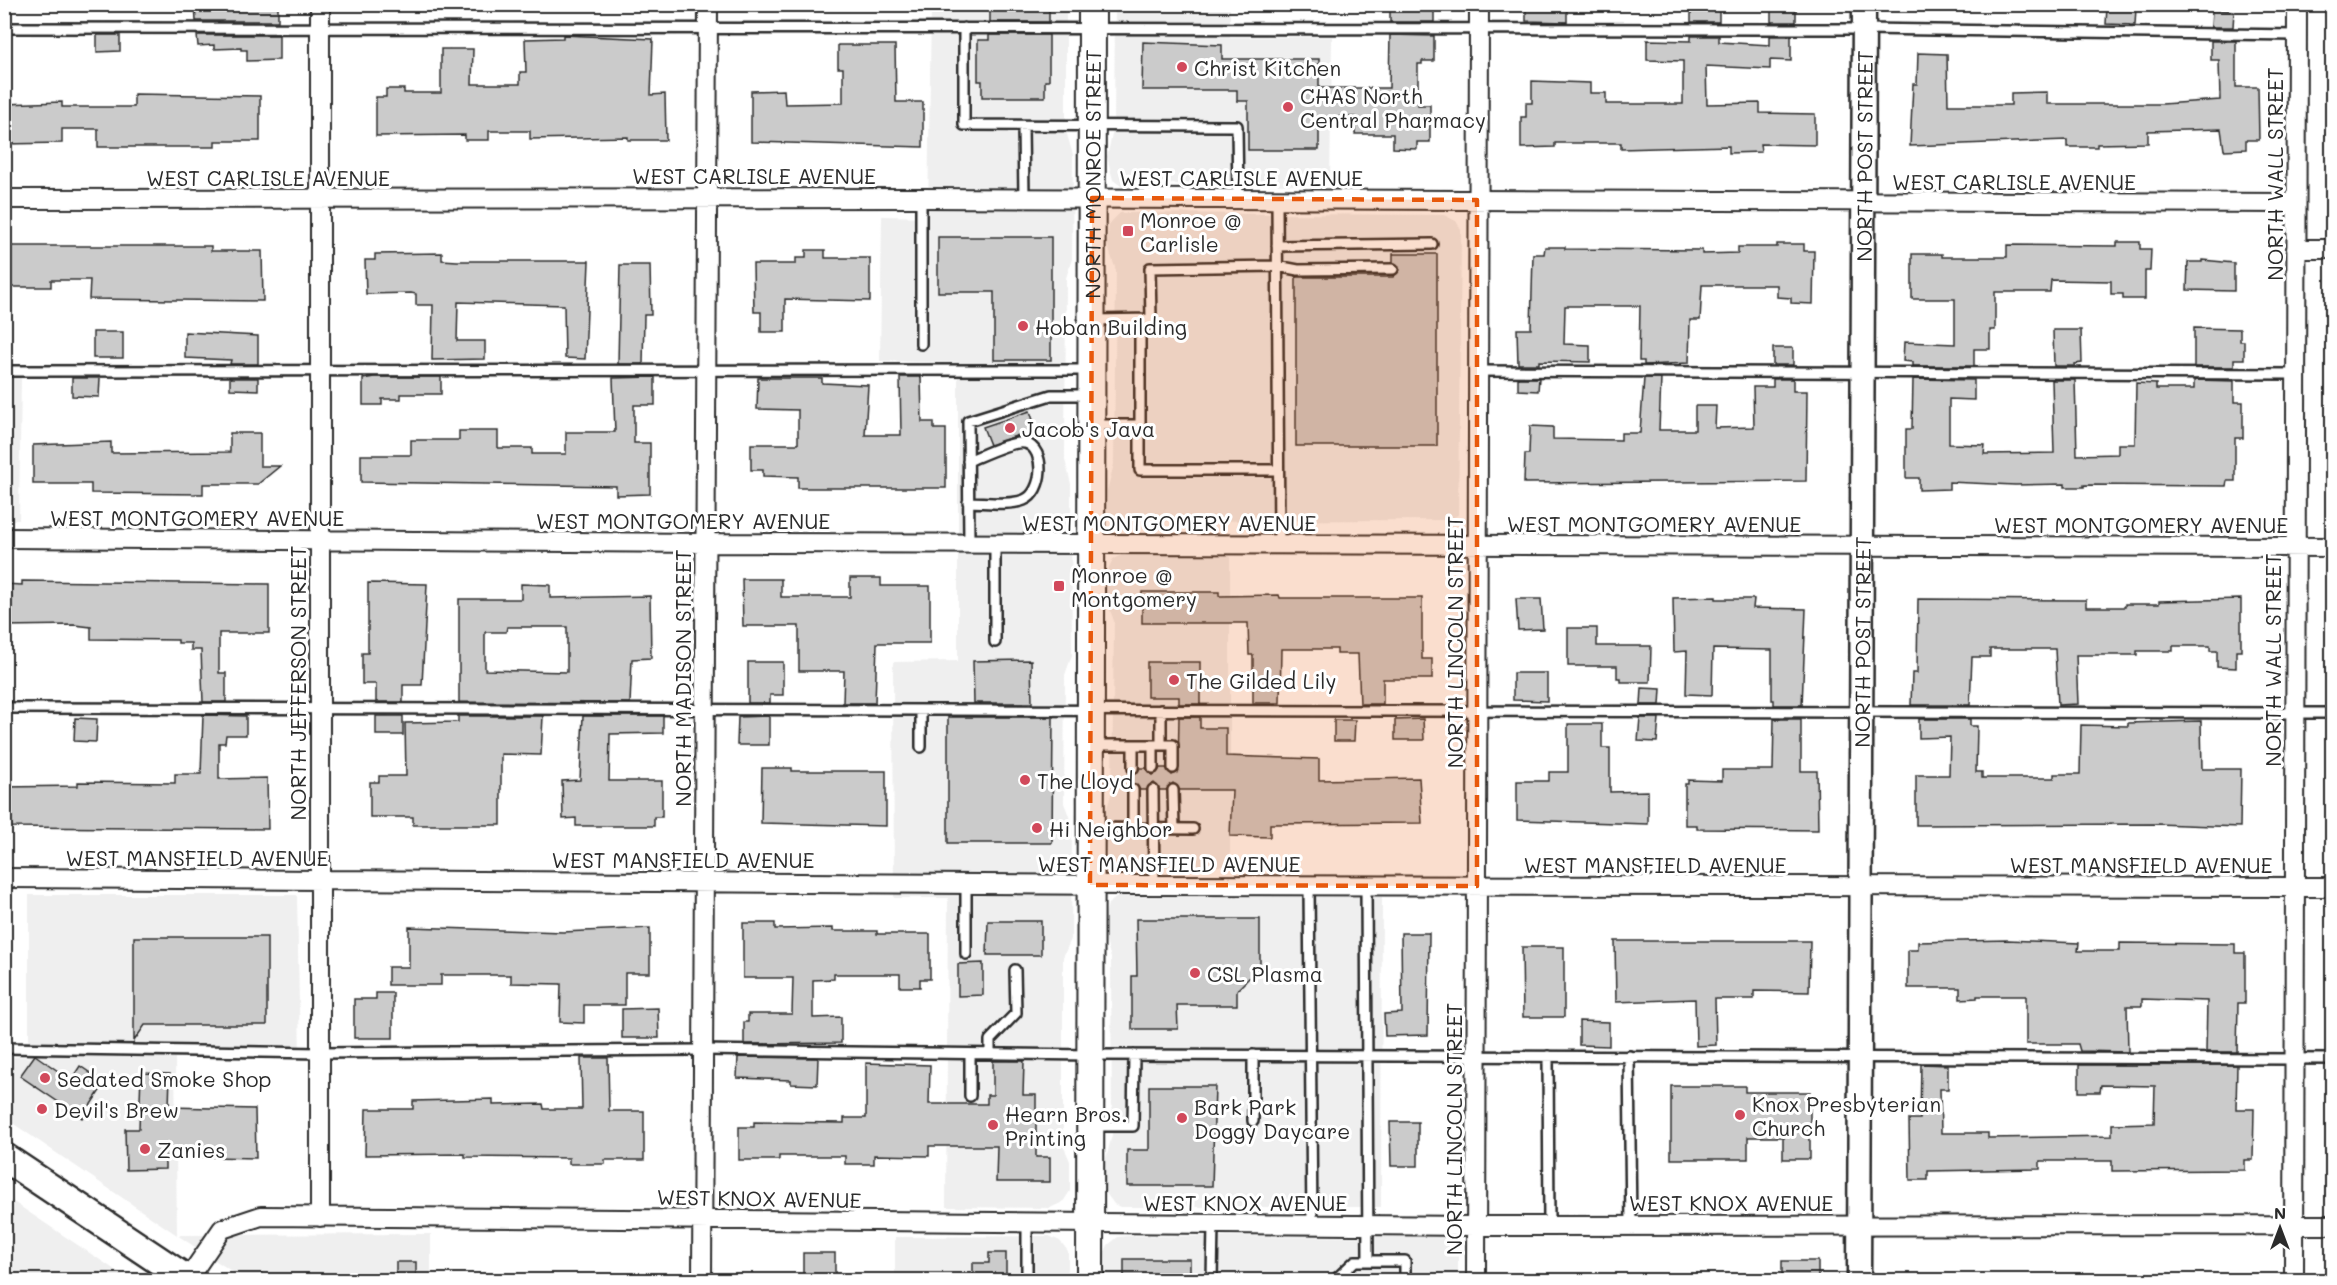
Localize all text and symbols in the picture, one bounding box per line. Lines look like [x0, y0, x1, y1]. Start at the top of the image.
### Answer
street label: NORTH MONROE STREET [1078, 49, 1105, 299]
street label: NORTH POST STREET [1849, 50, 1877, 262]
place label: Christ Kitchen [1194, 54, 1341, 81]
marker: Christ Kitchen [1175, 60, 1189, 74]
street label: NORTH WALL STREET [2261, 67, 2288, 281]
place label: CHAS North Central Pharmacy [1300, 82, 1486, 133]
marker: CHAS North Central Pharmacy [1281, 100, 1295, 114]
street label: WEST CARLISLE AVENUE [632, 162, 876, 189]
street label: WEST CARLISLE AVENUE [146, 164, 390, 191]
street label: WEST CARLISLE AVENUE [1119, 164, 1363, 191]
street label: WEST CARLISLE AVENUE [1892, 168, 2136, 195]
place label: Monroe @ Carlisle [1140, 206, 1242, 257]
marker: Monroe @ Carlisle [1121, 224, 1135, 238]
place label: Hoban Building [1035, 313, 1187, 340]
marker: Hoban Building [1016, 319, 1030, 333]
place label: Jacob's Java [1022, 415, 1155, 442]
marker: Jacob's Java [1003, 421, 1017, 435]
street label: WEST MONTGOMERY AVENUE [50, 504, 344, 531]
street label: WEST MONTGOMERY AVENUE [536, 507, 830, 534]
street label: WEST MONTGOMERY AVENUE [1022, 509, 1316, 536]
street label: WEST MONTGOMERY AVENUE [1507, 510, 1801, 537]
street label: WEST MONTGOMERY AVENUE [1994, 511, 2288, 538]
street label: NORTH LINCOLN STREET [1441, 516, 1468, 768]
street label: NORTH POST STREET [1848, 536, 1875, 748]
street label: NORTH JEFFERSON STREET [284, 546, 311, 820]
street label: NORTH MADISON STREET [669, 549, 696, 807]
street label: NORTH WALL STREET [2259, 553, 2286, 767]
place label: Monroe @ Montgomery [1071, 561, 1197, 612]
marker: Monroe @ Montgomery [1052, 579, 1066, 593]
place label: The Gilded Lily [1186, 667, 1337, 694]
marker: The Gilded Lily [1167, 673, 1181, 687]
place label: The Lloyd [1037, 767, 1133, 794]
marker: The Lloyd [1018, 773, 1032, 787]
place label: Hi Neighbor [1049, 815, 1172, 842]
marker: Hi Neighbor [1030, 821, 1044, 835]
street label: WEST MANSFIELD AVENUE [66, 844, 328, 871]
street label: WEST MANSFIELD AVENUE [552, 846, 814, 873]
street label: WEST MANSFIELD AVENUE [1038, 850, 1300, 877]
street label: WEST MANSFIELD AVENUE [1524, 851, 1786, 878]
street label: WEST MANSFIELD AVENUE [2010, 851, 2272, 878]
place label: CSL Plasma [1207, 960, 1323, 987]
marker: CSL Plasma [1188, 966, 1202, 980]
street label: NORTH LINCOLN STREET [1440, 1003, 1467, 1255]
place label: Sedated Smoke Shop [57, 1065, 271, 1092]
marker: Sedated Smoke Shop [38, 1071, 52, 1085]
place label: Knox Presbyterian Church [1752, 1090, 1941, 1141]
place label: Bark Park Doggy Daycare [1194, 1093, 1350, 1144]
place label: Devil's Brew [54, 1096, 179, 1123]
place label: Hearn Bros. Printing [1005, 1100, 1127, 1151]
marker: Devil's Brew [35, 1102, 49, 1116]
marker: Knox Presbyterian Church [1733, 1108, 1747, 1122]
marker: Bark Park Doggy Daycare [1175, 1111, 1189, 1125]
marker: Hearn Bros. Printing [986, 1118, 1000, 1132]
place label: Zanies [157, 1136, 225, 1163]
marker: Zanies [138, 1142, 152, 1156]
street label: WEST KNOX AVENUE [656, 1183, 862, 1213]
street label: WEST KNOX AVENUE [1143, 1189, 1347, 1216]
street label: WEST KNOX AVENUE [1629, 1189, 1833, 1216]
north arrow [2250, 1198, 2310, 1258]
text: N [2274, 1202, 2286, 1223]

